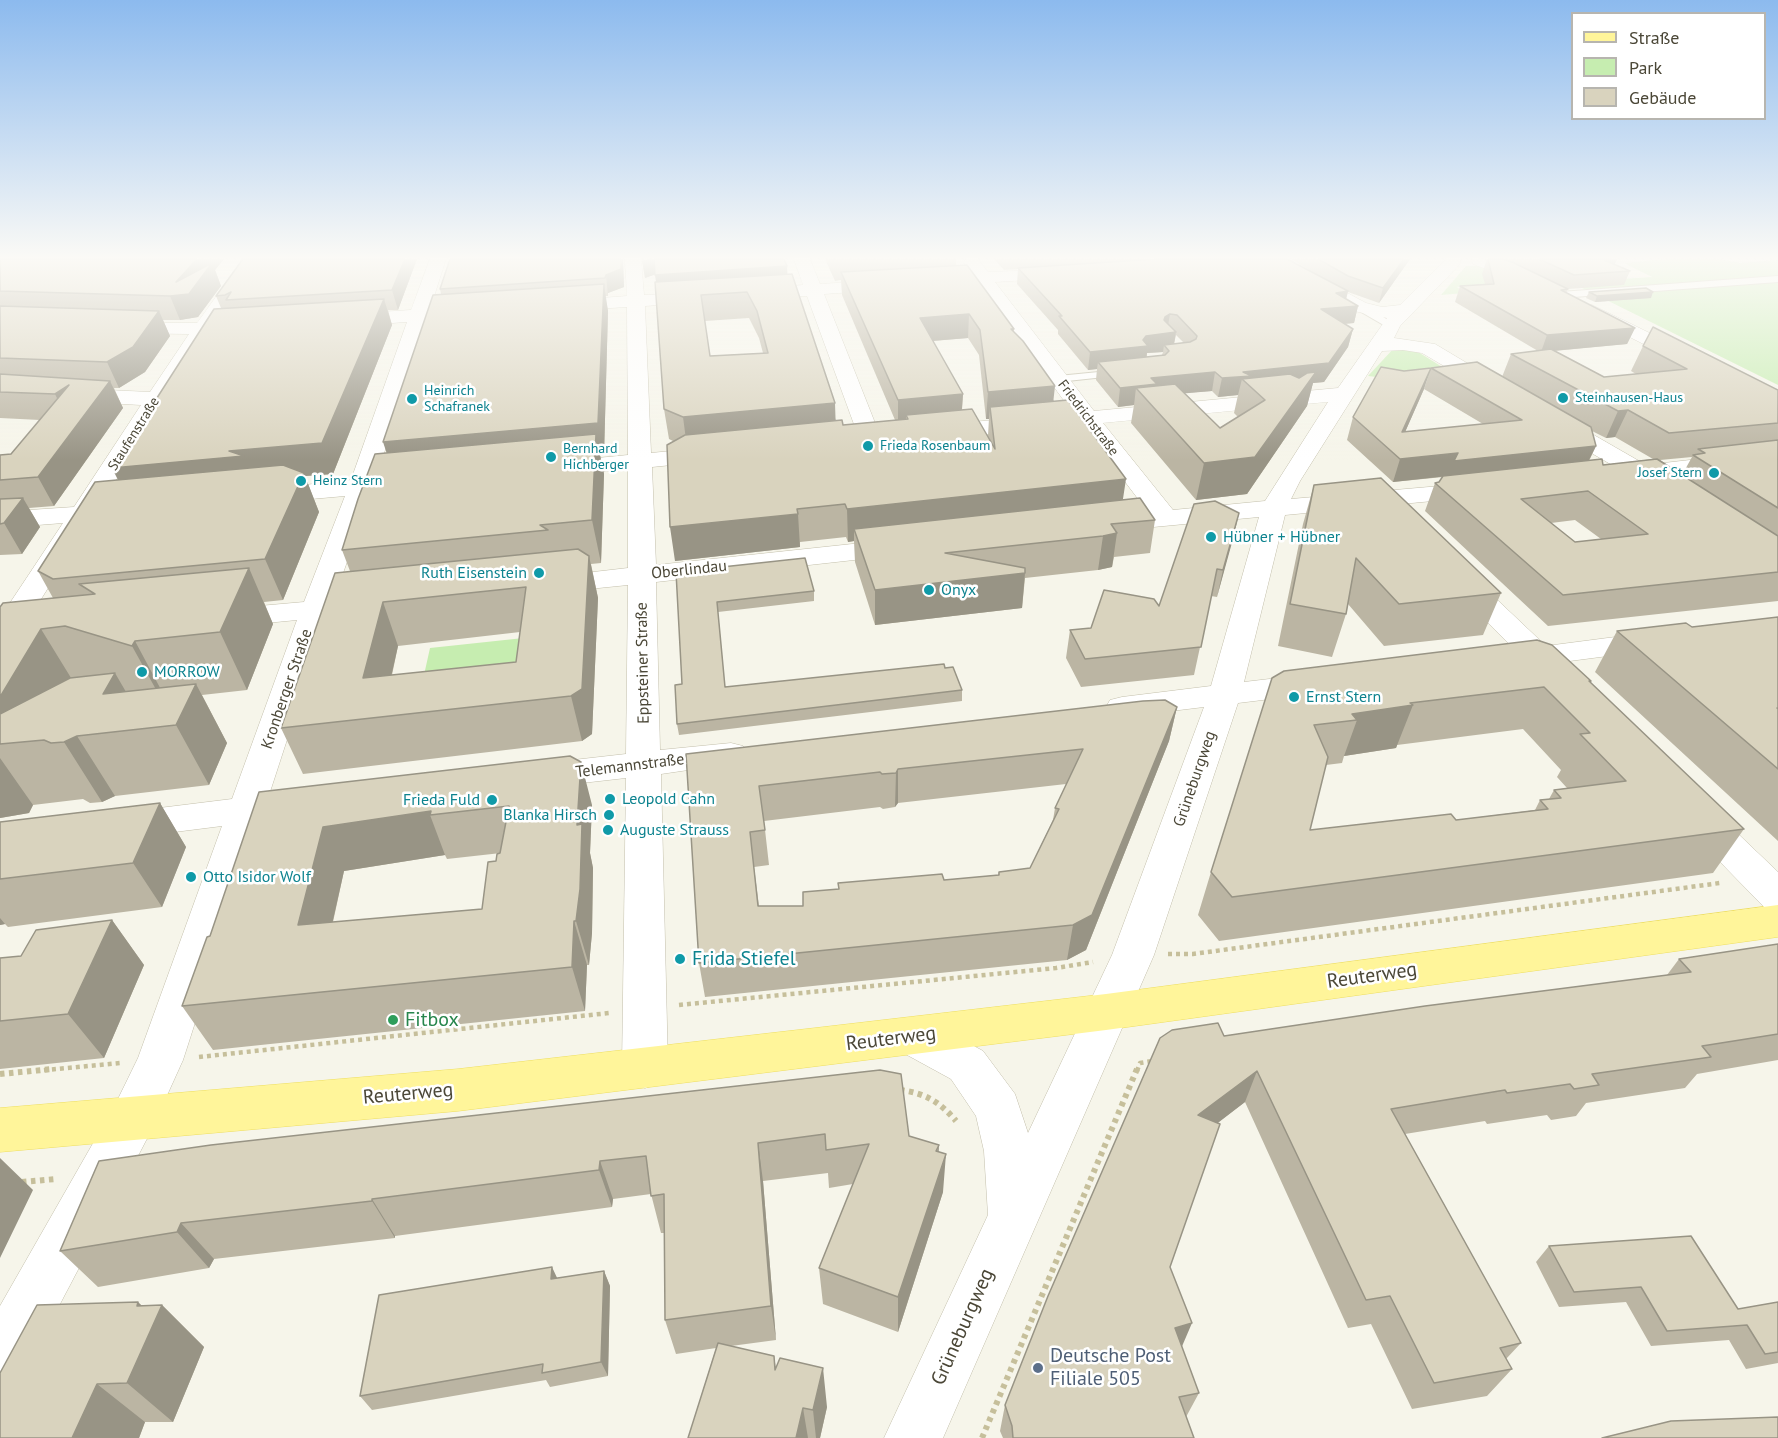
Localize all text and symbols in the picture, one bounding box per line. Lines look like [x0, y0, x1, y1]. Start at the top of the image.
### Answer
legend [1571, 12, 1766, 120]
text: Straße [1629, 26, 1680, 49]
text: Park [1629, 56, 1662, 79]
text: Gebäude [1629, 86, 1696, 109]
street label: Friedrichstraße [1054, 377, 1122, 459]
place label: Heinrich Schafranek [424, 383, 490, 416]
place label: Steinhausen-Haus [1575, 390, 1683, 406]
marker: Steinhausen-Haus [1556, 391, 1570, 405]
marker: Heinrich Schafranek [405, 392, 419, 406]
street label: Staufenstraße [105, 394, 163, 474]
place label: Frieda Rosenbaum [880, 438, 990, 454]
marker: Frieda Rosenbaum [861, 439, 875, 453]
place label: Bernhard Hichberger [563, 441, 629, 473]
marker: Bernhard Hichberger [544, 450, 558, 464]
place label: Josef Stern [1638, 465, 1702, 481]
marker: Josef Stern [1707, 466, 1721, 480]
place label: Heinz Stern [313, 473, 382, 489]
marker: Heinz Stern [294, 474, 308, 488]
place label: Hübner + Hübner [1223, 527, 1340, 547]
marker: Hübner + Hübner [1204, 530, 1218, 544]
street label: Oberlindau [650, 556, 728, 584]
place label: Ruth Eisenstein [421, 563, 527, 583]
marker: Ruth Eisenstein [532, 566, 546, 580]
place label: Onyx [941, 580, 976, 600]
marker: Onyx [922, 583, 936, 597]
street label: Eppsteiner Straße [632, 602, 654, 724]
street label: Kronberger Straße [257, 626, 317, 752]
place label: MORROW [154, 662, 220, 682]
marker: MORROW [135, 665, 149, 679]
place label: Ernst Stern [1306, 687, 1381, 707]
marker: Ernst Stern [1287, 690, 1301, 704]
street label: Grüneburgweg [1170, 729, 1220, 829]
street label: Telemannstraße [575, 750, 685, 782]
place label: Leopold Cahn [622, 789, 715, 809]
place label: Frieda Fuld [403, 790, 480, 810]
marker: Leopold Cahn [603, 792, 617, 806]
marker: Frieda Fuld [485, 793, 499, 807]
place label: Blanka Hirsch [503, 805, 597, 825]
marker: Blanka Hirsch [602, 808, 616, 822]
place label: Auguste Strauss [620, 820, 729, 840]
marker: Auguste Strauss [601, 823, 615, 837]
place label: Otto Isidor Wolf [203, 867, 311, 887]
marker: Otto Isidor Wolf [184, 870, 198, 884]
place label: Frida Stiefel [692, 947, 796, 971]
marker: Frida Stiefel [673, 952, 687, 966]
street label: Reuterweg [1325, 958, 1419, 994]
place label: Fitbox [405, 1008, 459, 1032]
marker: Fitbox [386, 1013, 400, 1027]
street label: Reuterweg [845, 1022, 937, 1056]
street label: Reuterweg [362, 1078, 454, 1110]
street label: Grüneburgweg [927, 1265, 999, 1389]
place label: Deutsche Post Filiale 505 [1050, 1344, 1171, 1391]
marker: Deutsche Post Filiale 505 [1031, 1361, 1045, 1375]

